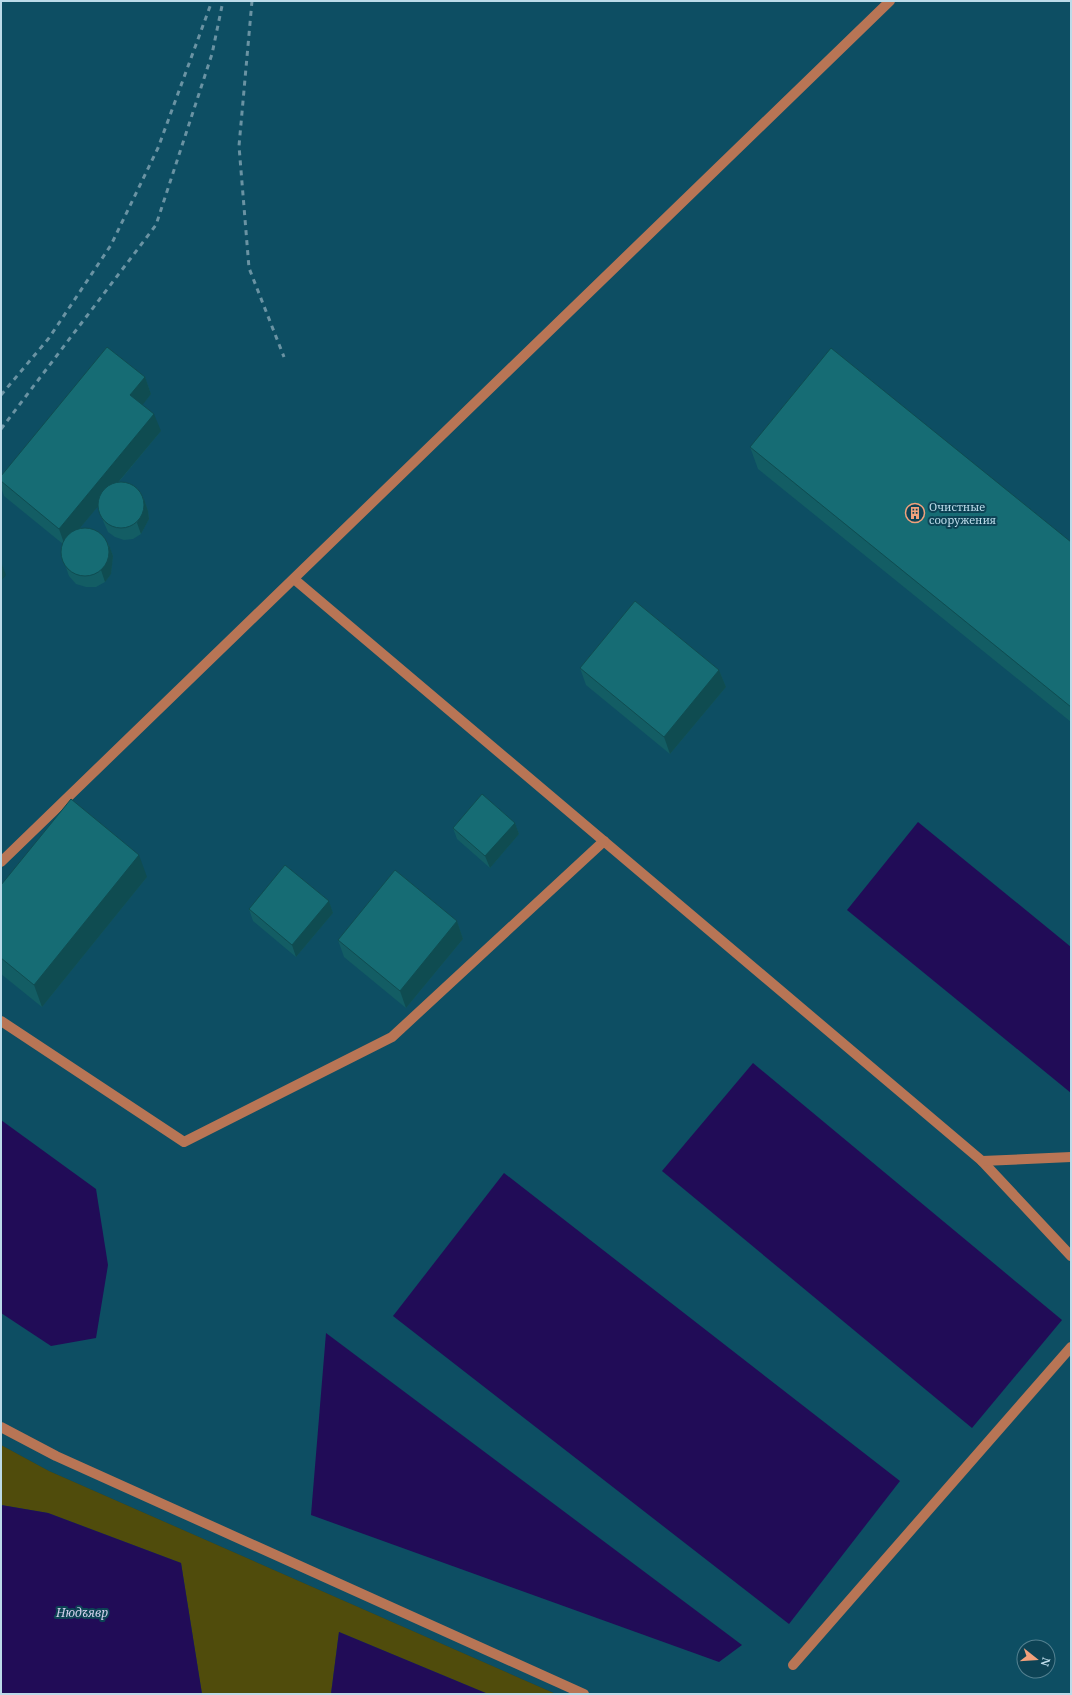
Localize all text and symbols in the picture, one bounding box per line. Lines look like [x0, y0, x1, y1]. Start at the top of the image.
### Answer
place label: Очистные сооружения [929, 499, 996, 527]
building icon: Очистные сооружения [904, 502, 926, 524]
water label: Нюдъявр [55, 1604, 108, 1621]
north arrow [1016, 1639, 1056, 1679]
text: N [1038, 1656, 1054, 1669]

